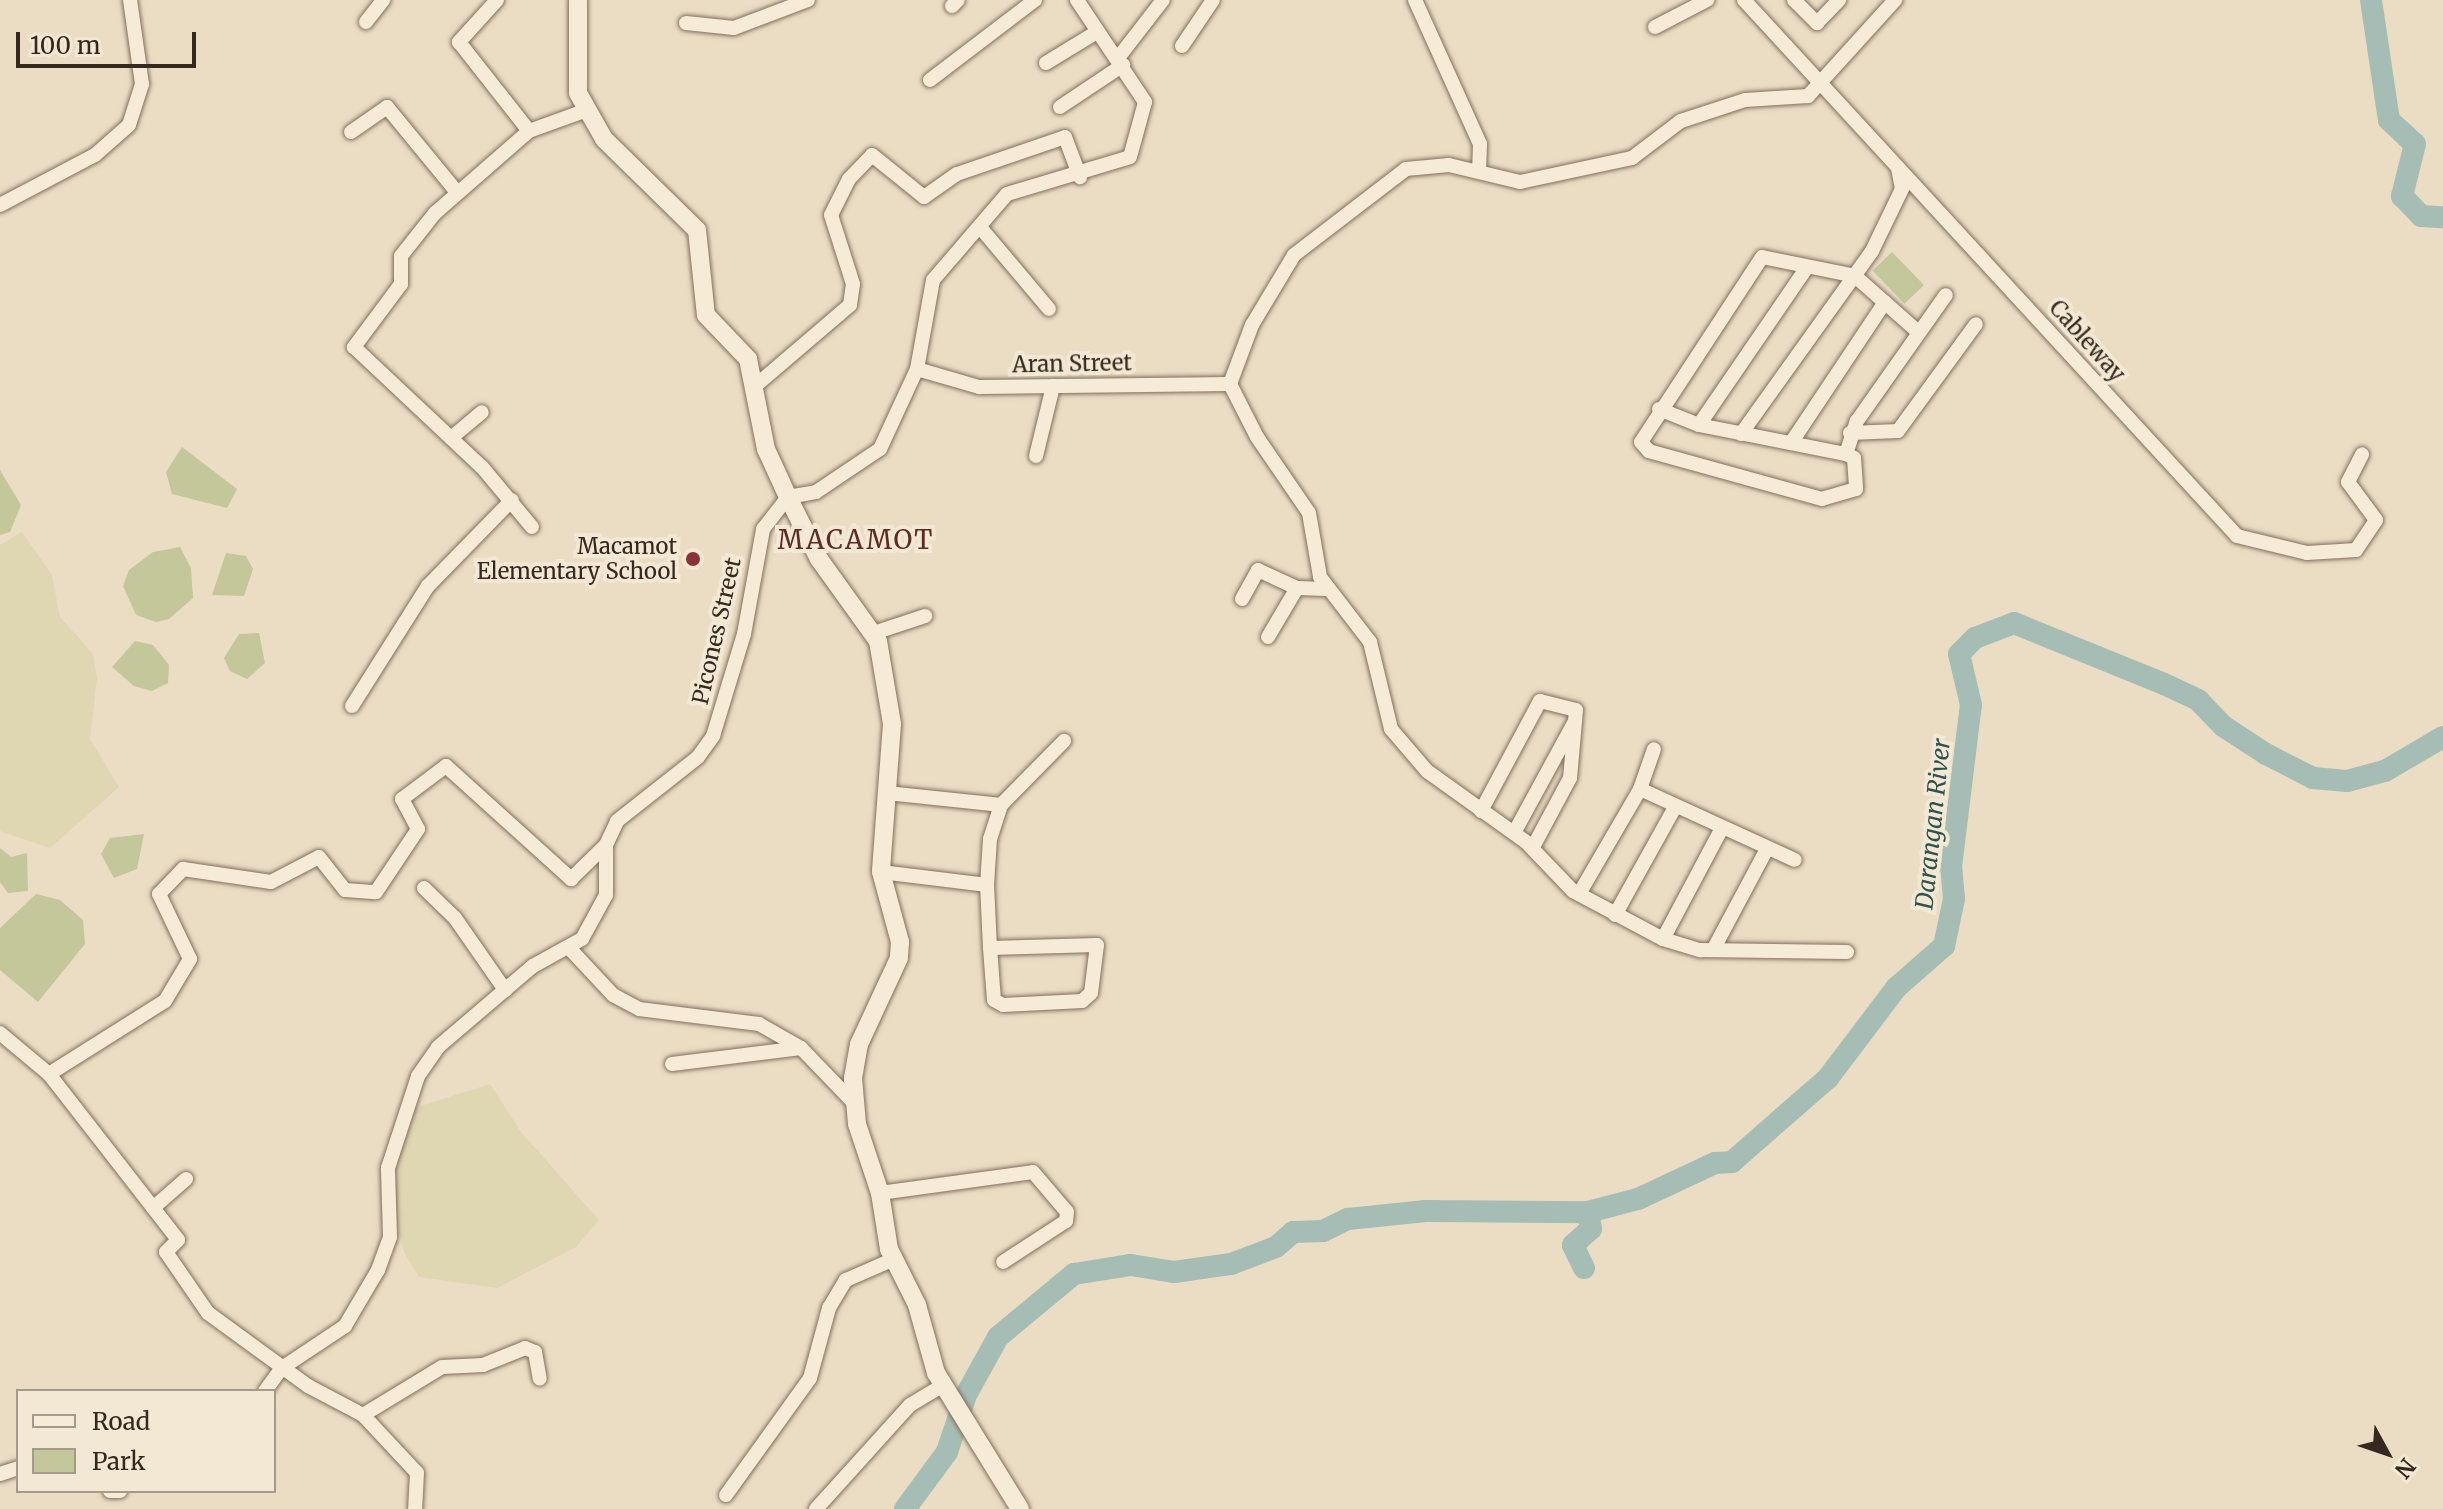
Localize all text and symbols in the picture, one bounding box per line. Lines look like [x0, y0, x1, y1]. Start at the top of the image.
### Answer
scale bar [20, 16, 200, 66]
text: 100 m [30, 30, 100, 61]
street label: Cableway [2044, 295, 2130, 387]
street label: Aran Street [1012, 350, 1132, 378]
district label: MACAMOT [778, 524, 934, 556]
place label: Macamot Elementary School [477, 533, 677, 584]
marker: Macamot Elementary School [684, 550, 702, 568]
street label: Picones Street [687, 555, 747, 707]
water label: Darangan River [1910, 737, 1956, 911]
legend [16, 1389, 276, 1493]
text: Road [92, 1406, 150, 1437]
north arrow [2347, 1413, 2427, 1493]
text: Park [92, 1446, 145, 1477]
text: N [2389, 1453, 2422, 1484]

